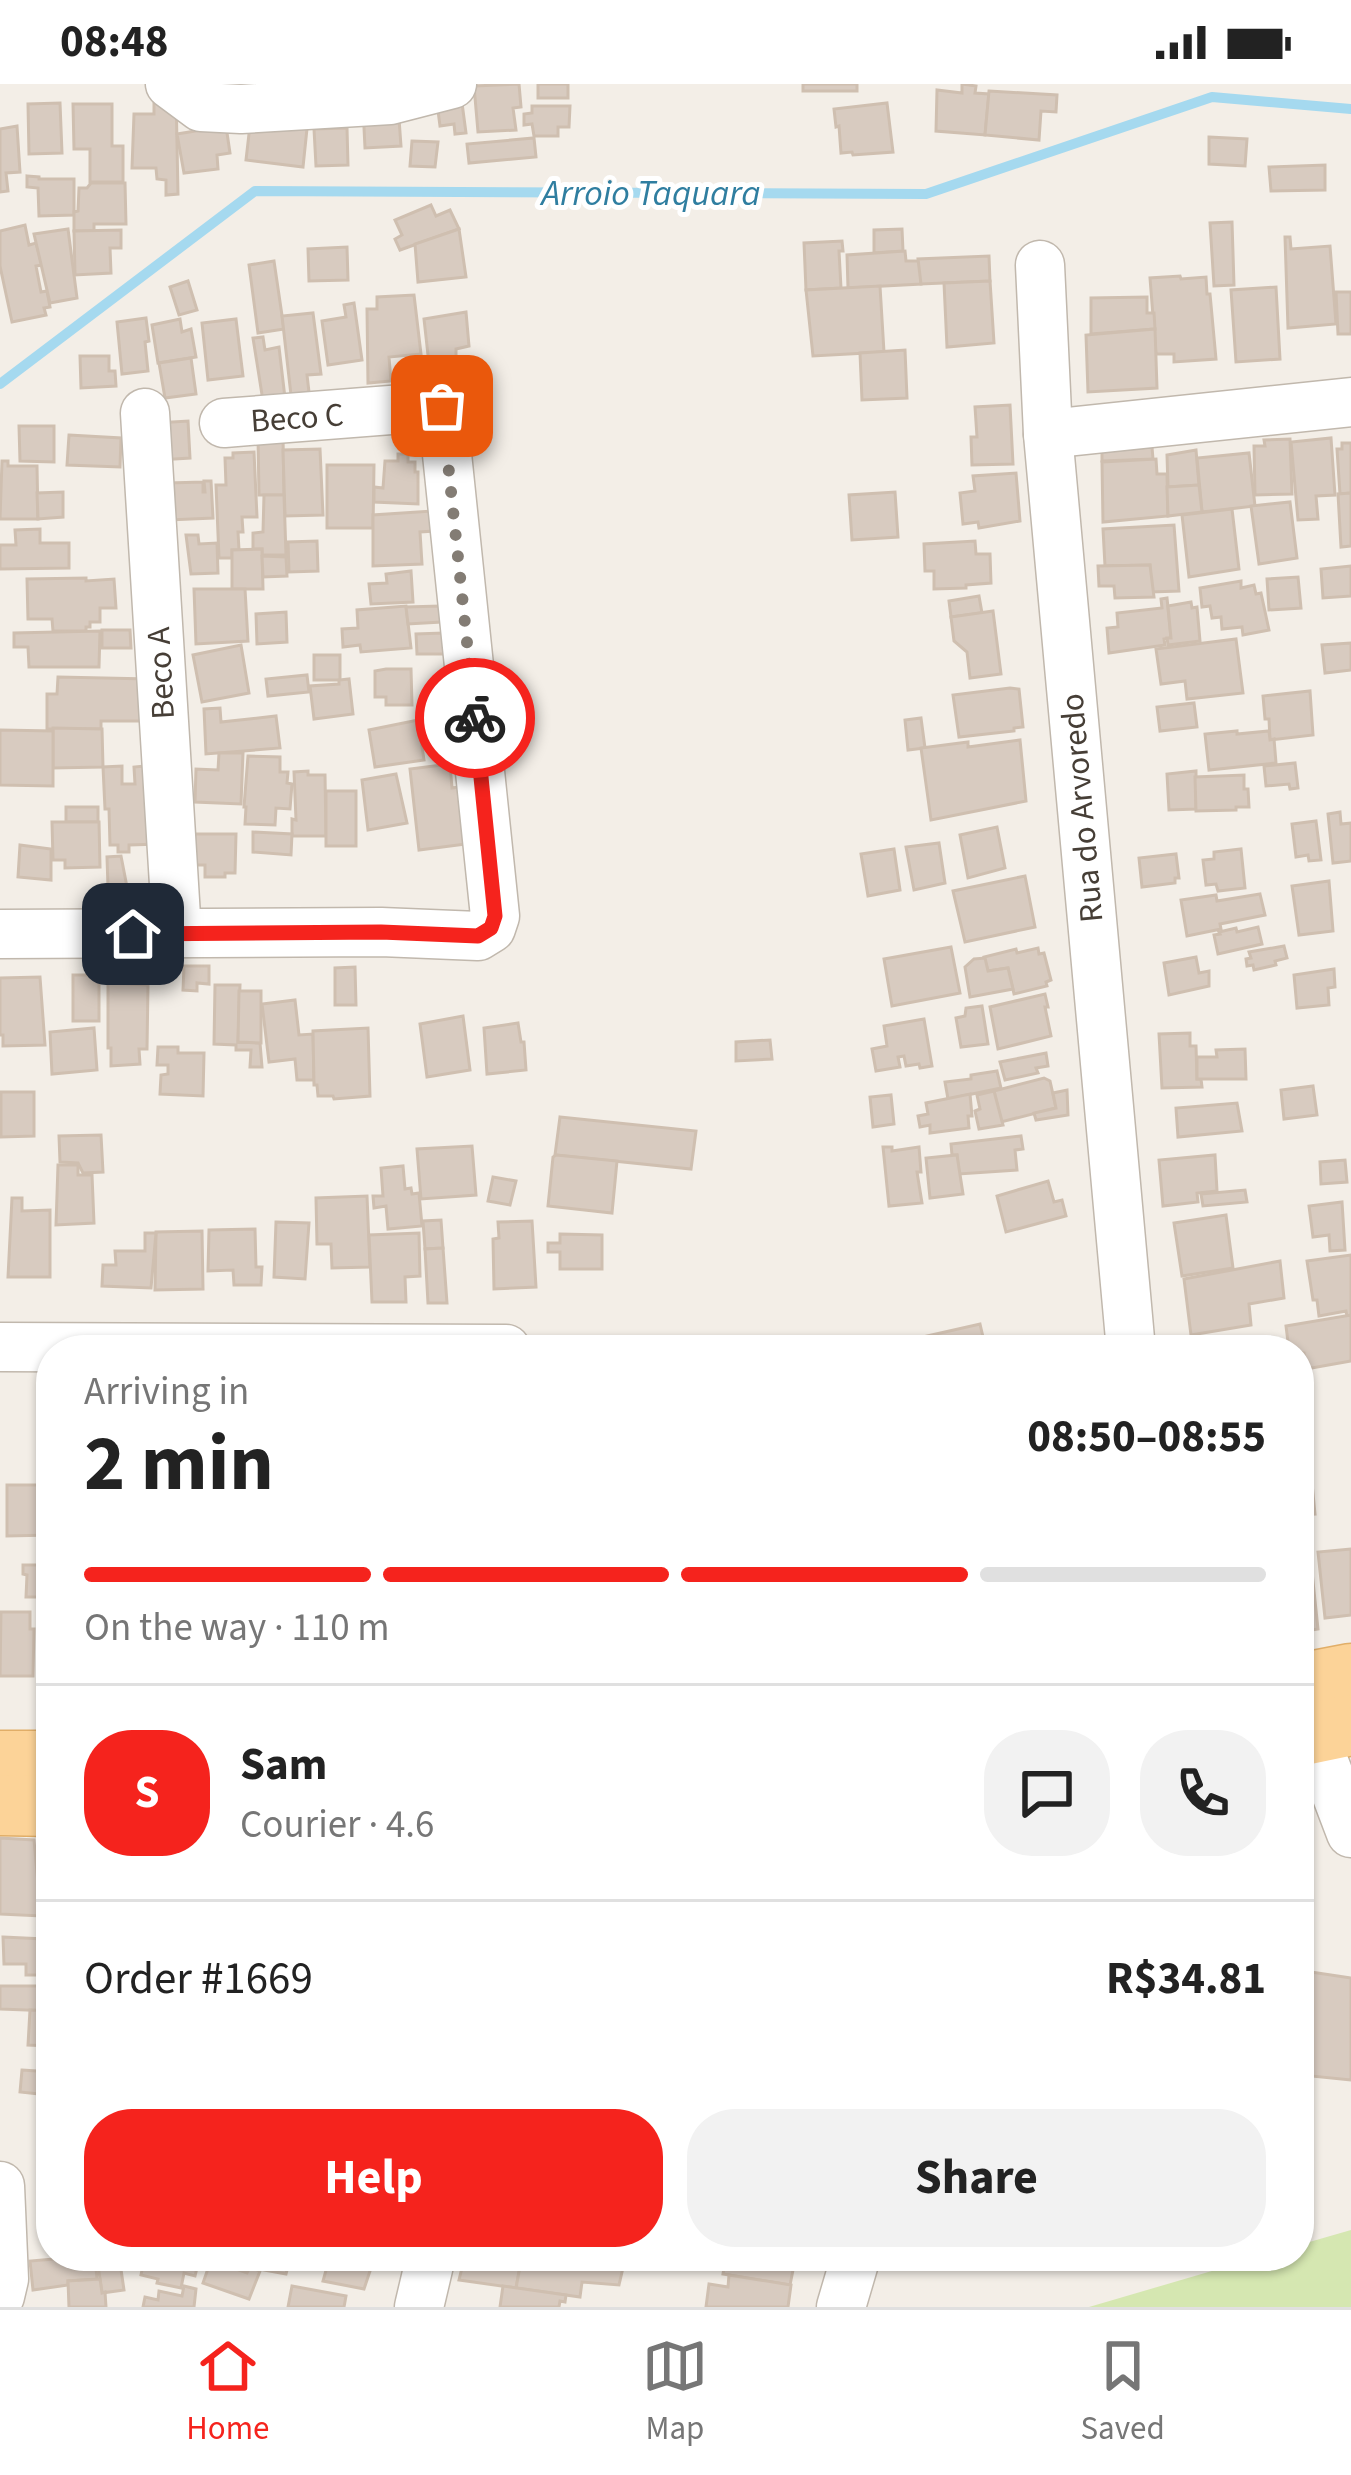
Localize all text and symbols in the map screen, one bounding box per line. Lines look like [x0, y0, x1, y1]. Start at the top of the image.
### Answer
text: 08:48 [60, 10, 169, 74]
water label: Arroio Taquara [540, 168, 760, 219]
pin [391, 355, 493, 457]
icon: bag [409, 373, 475, 439]
street label: Beco C [249, 391, 345, 445]
street label: Beco A [135, 625, 187, 720]
courier [415, 658, 535, 778]
icon: bike [442, 685, 508, 751]
street label: Rua do Arvoredo [1049, 691, 1115, 925]
pin [82, 883, 184, 985]
icon: home [100, 901, 166, 967]
text: Arriving in [84, 1364, 249, 1420]
text: 08:50–08:55 [1027, 1405, 1266, 1469]
text: 2 min [84, 1409, 274, 1520]
text: On the way · 110 m [84, 1600, 390, 1656]
button: chat [984, 1730, 1110, 1856]
button: phone [1140, 1730, 1266, 1856]
text: Sam [240, 1733, 327, 1797]
text: S [134, 1761, 160, 1825]
text: Courier · 4.6 [240, 1797, 434, 1853]
text: Order #1669 [84, 1947, 313, 2011]
text: R$34.81 [1106, 1947, 1266, 2011]
button: Help [84, 2109, 663, 2247]
button: Share [687, 2109, 1266, 2247]
tab: Home [186, 2333, 269, 2452]
tab: Map [642, 2333, 708, 2452]
tab: Saved [1080, 2333, 1165, 2452]

